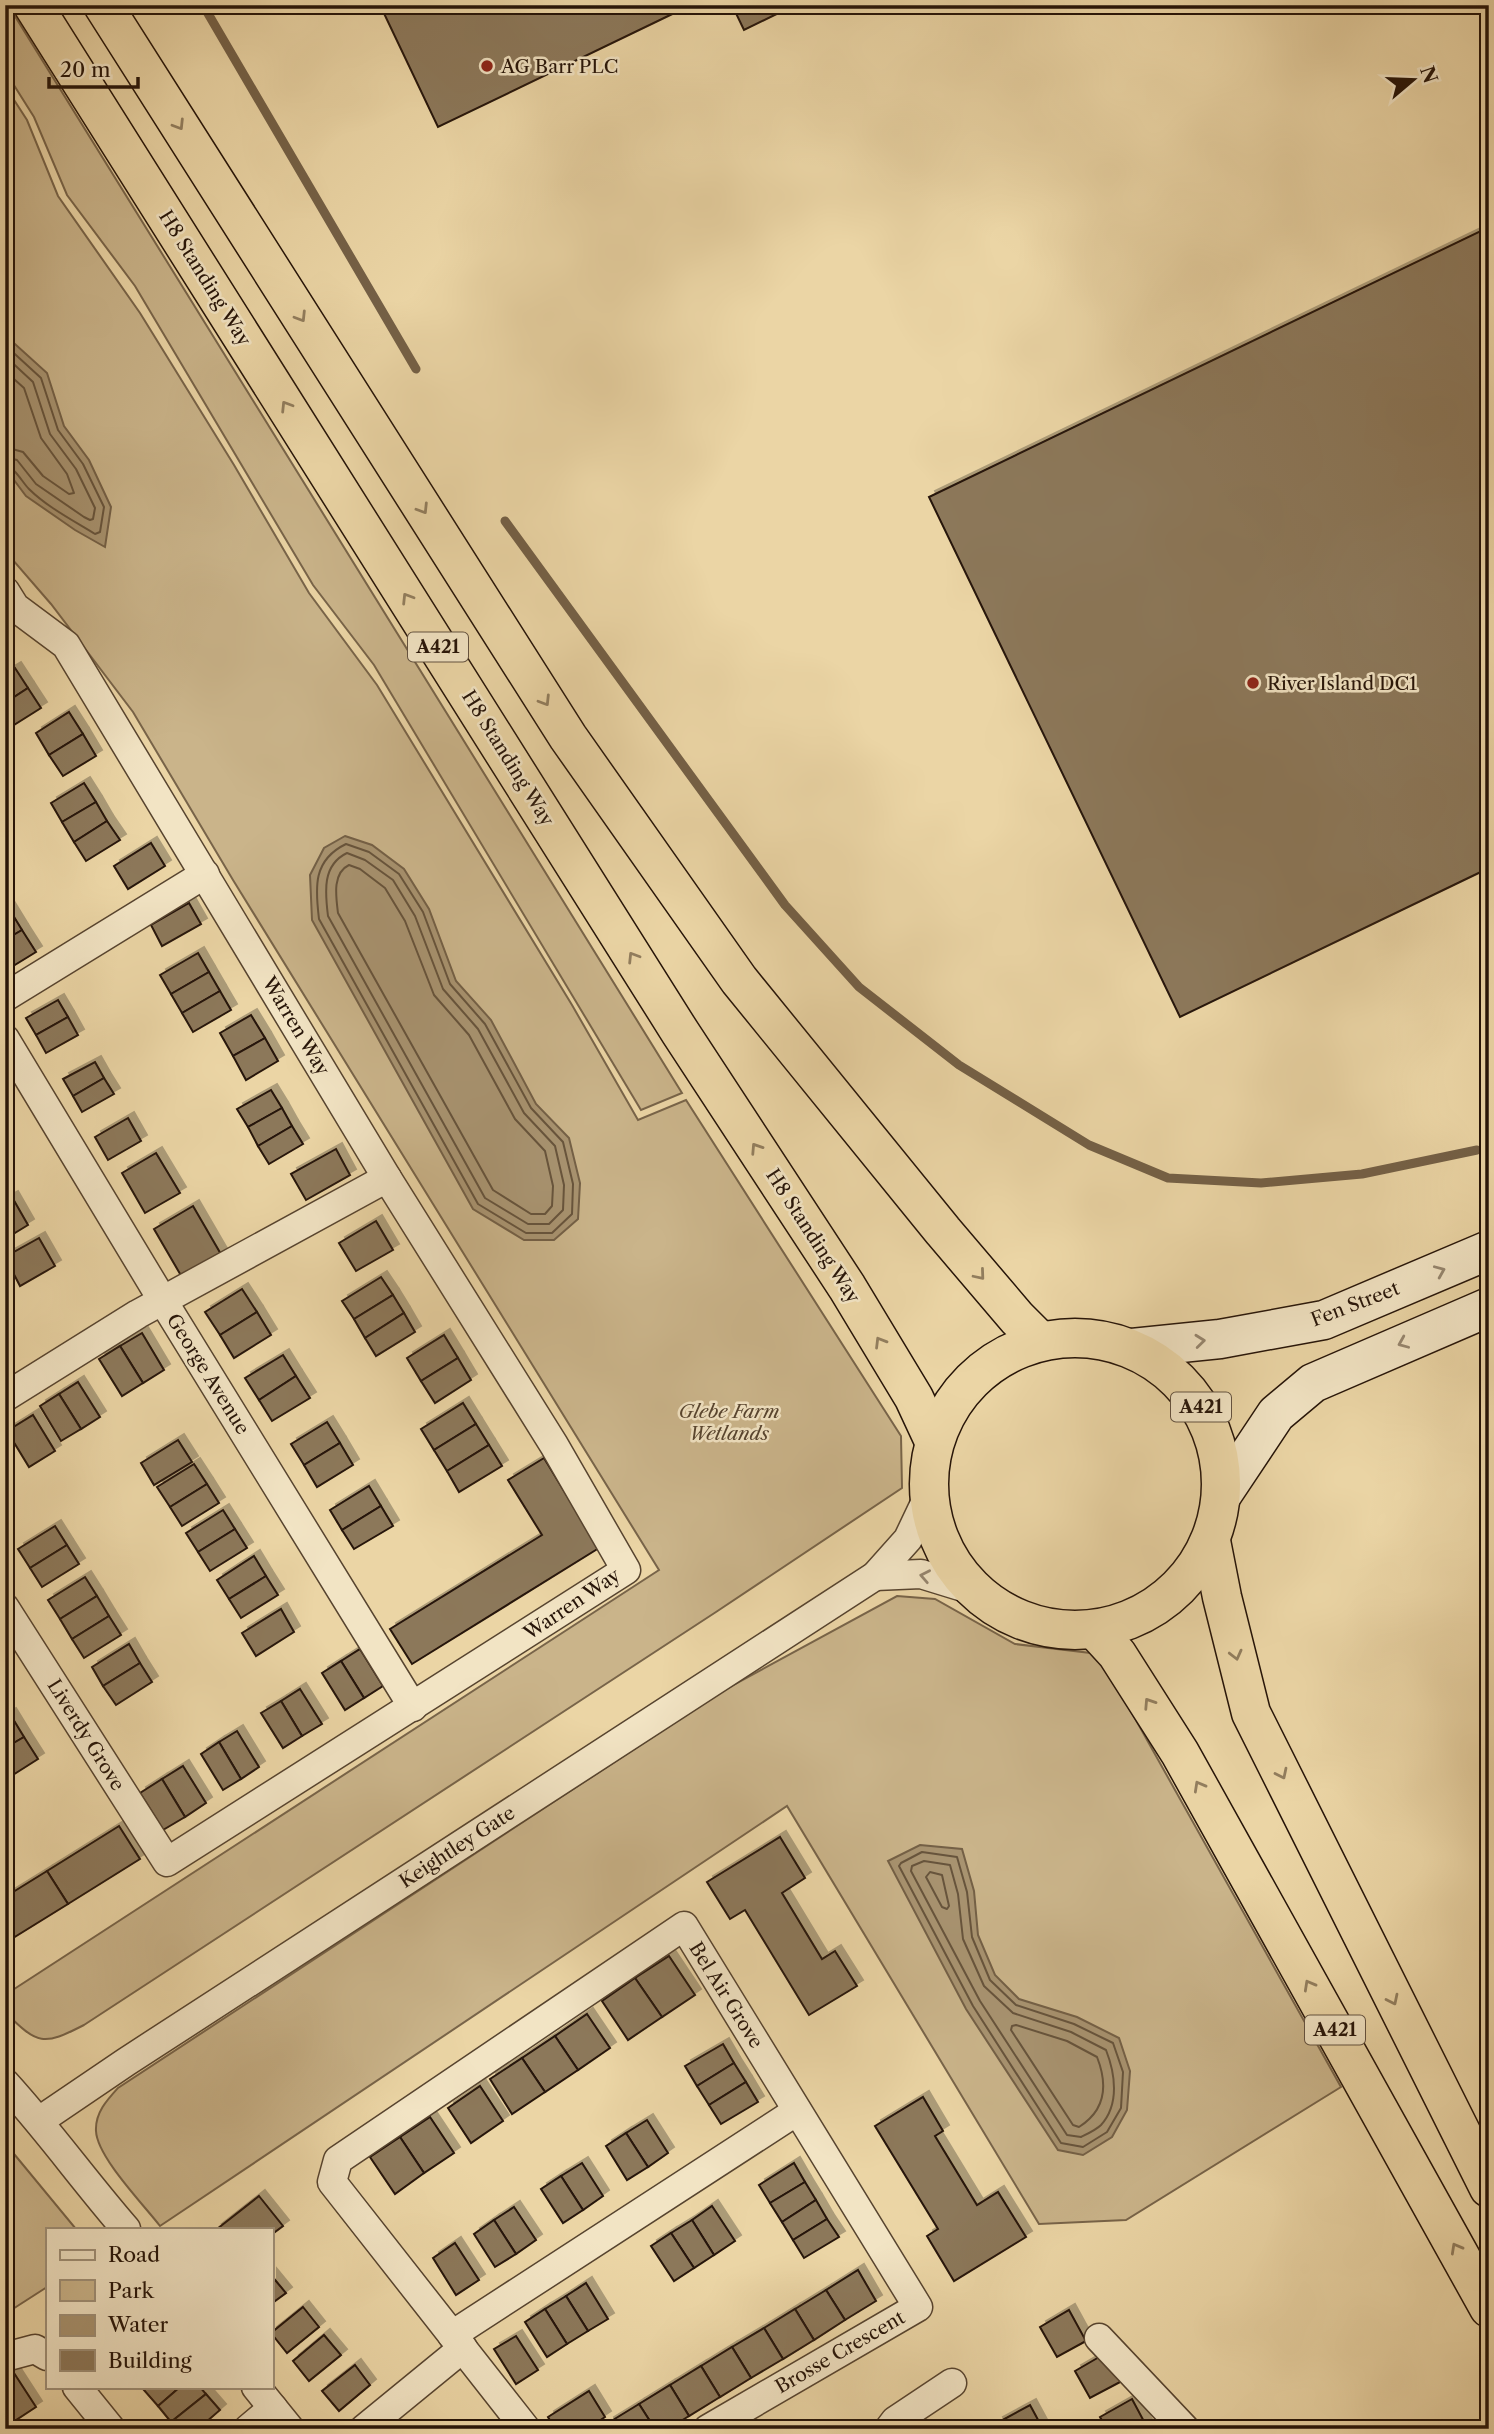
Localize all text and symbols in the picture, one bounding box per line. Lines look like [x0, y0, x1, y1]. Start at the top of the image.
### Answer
scale bar [49, 46, 138, 90]
north arrow [1378, 46, 1448, 116]
place label: AG Barr PLC [500, 55, 618, 78]
text: 20 m [60, 57, 111, 82]
marker: AG Barr PLC [479, 58, 495, 74]
text: N [1415, 63, 1442, 86]
one-way arrow [171, 117, 184, 130]
street label: H8 Standing Way [154, 206, 256, 350]
one-way arrow [293, 309, 306, 322]
one-way arrow [281, 400, 294, 413]
one-way arrow [415, 501, 428, 514]
one-way arrow [403, 593, 416, 606]
road number: A421 [408, 632, 468, 662]
place label: River Island DC1 [1267, 672, 1417, 695]
marker: River Island DC1 [1245, 675, 1261, 691]
street label: H8 Standing Way [457, 686, 559, 830]
one-way arrow [537, 693, 550, 706]
one-way arrow [628, 951, 641, 964]
street label: Warren Way [257, 972, 335, 1080]
one-way arrow [751, 1143, 764, 1156]
street label: H8 Standing Way [761, 1165, 865, 1308]
one-way arrow [1434, 1265, 1446, 1279]
one-way arrow [972, 1266, 984, 1279]
street label: Fen Street [1307, 1276, 1403, 1331]
street label: George Avenue [162, 1309, 254, 1439]
one-way arrow [1195, 1334, 1206, 1349]
one-way arrow [1398, 1335, 1411, 1349]
one-way arrow [876, 1337, 889, 1350]
road number: A421 [1171, 1392, 1231, 1422]
park label: Glebe Farm Wetlands [678, 1400, 780, 1445]
street label: Warren Way [519, 1563, 625, 1645]
one-way arrow [919, 1570, 931, 1585]
one-way arrow [1228, 1649, 1242, 1661]
street label: Liverdy Grove [43, 1675, 129, 1795]
one-way arrow [1144, 1698, 1157, 1711]
one-way arrow [1273, 1767, 1287, 1779]
one-way arrow [1194, 1781, 1207, 1793]
street label: Keightley Gate [395, 1801, 519, 1893]
street label: Bel Air Grove [684, 1938, 768, 2052]
one-way arrow [1304, 1980, 1317, 1992]
one-way arrow [1385, 1993, 1399, 2005]
road number: A421 [1305, 2016, 1365, 2044]
legend [46, 2228, 273, 2388]
text: Road [108, 2242, 160, 2267]
one-way arrow [1451, 2243, 1464, 2255]
text: Park [108, 2278, 154, 2303]
street label: Brosse Crescent [771, 2306, 909, 2398]
text: Water [107, 2312, 168, 2337]
text: Building [108, 2348, 193, 2373]

